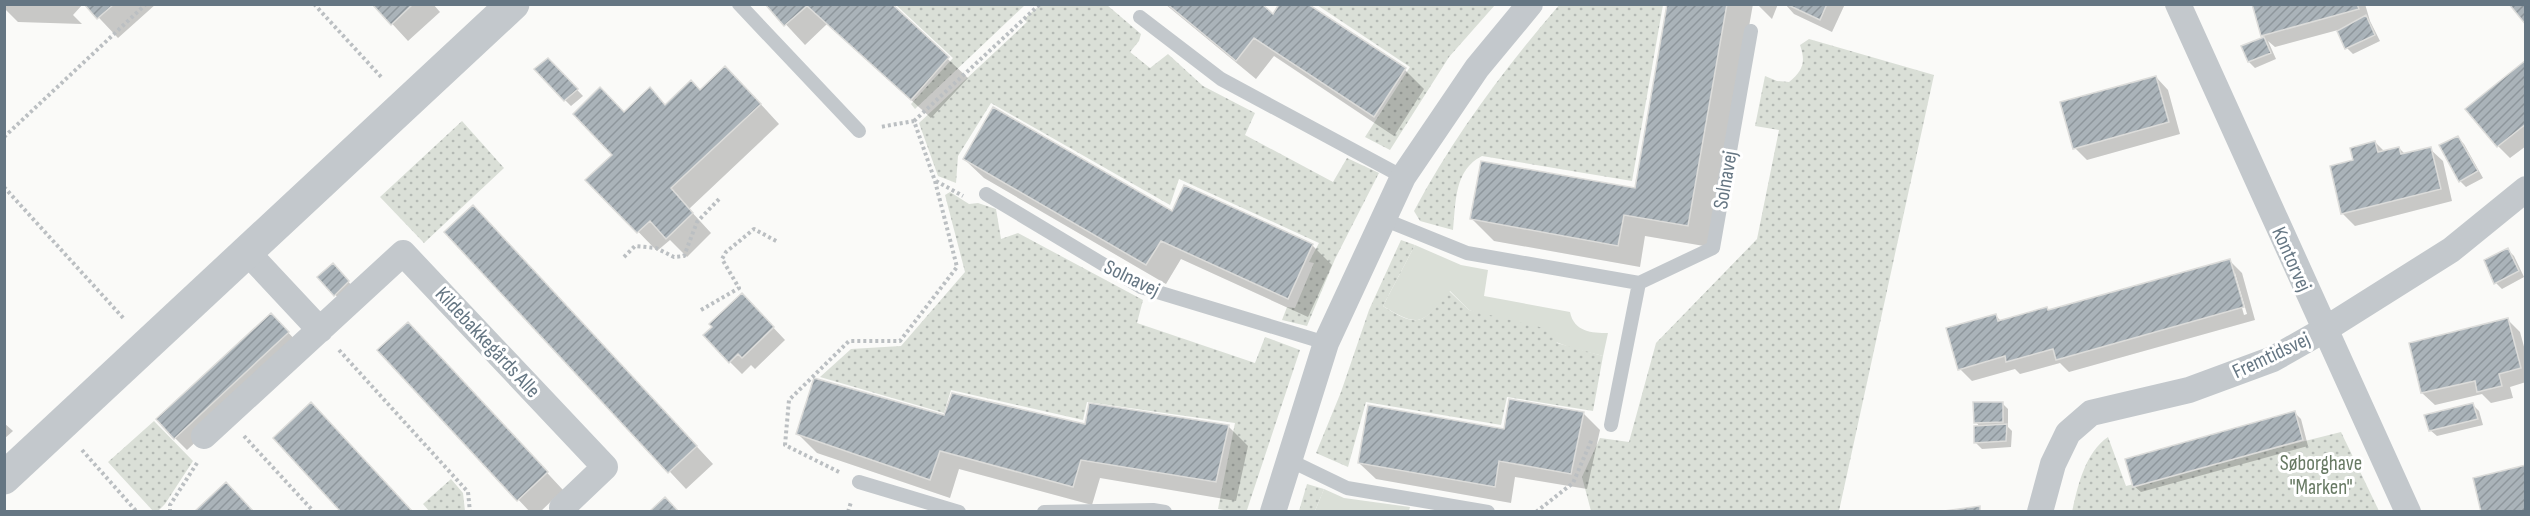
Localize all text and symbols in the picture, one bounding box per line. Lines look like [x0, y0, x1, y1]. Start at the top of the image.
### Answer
street label: Solnavej [1708, 149, 1743, 211]
street label: Kontorvej [2266, 223, 2317, 295]
street label: Solnavej [1100, 254, 1164, 303]
street label: Kildebakkegårds Alle [430, 282, 545, 403]
street label: Fremtidsvej [2229, 327, 2314, 384]
park label: Søborghave "Marken" [2280, 451, 2362, 500]

